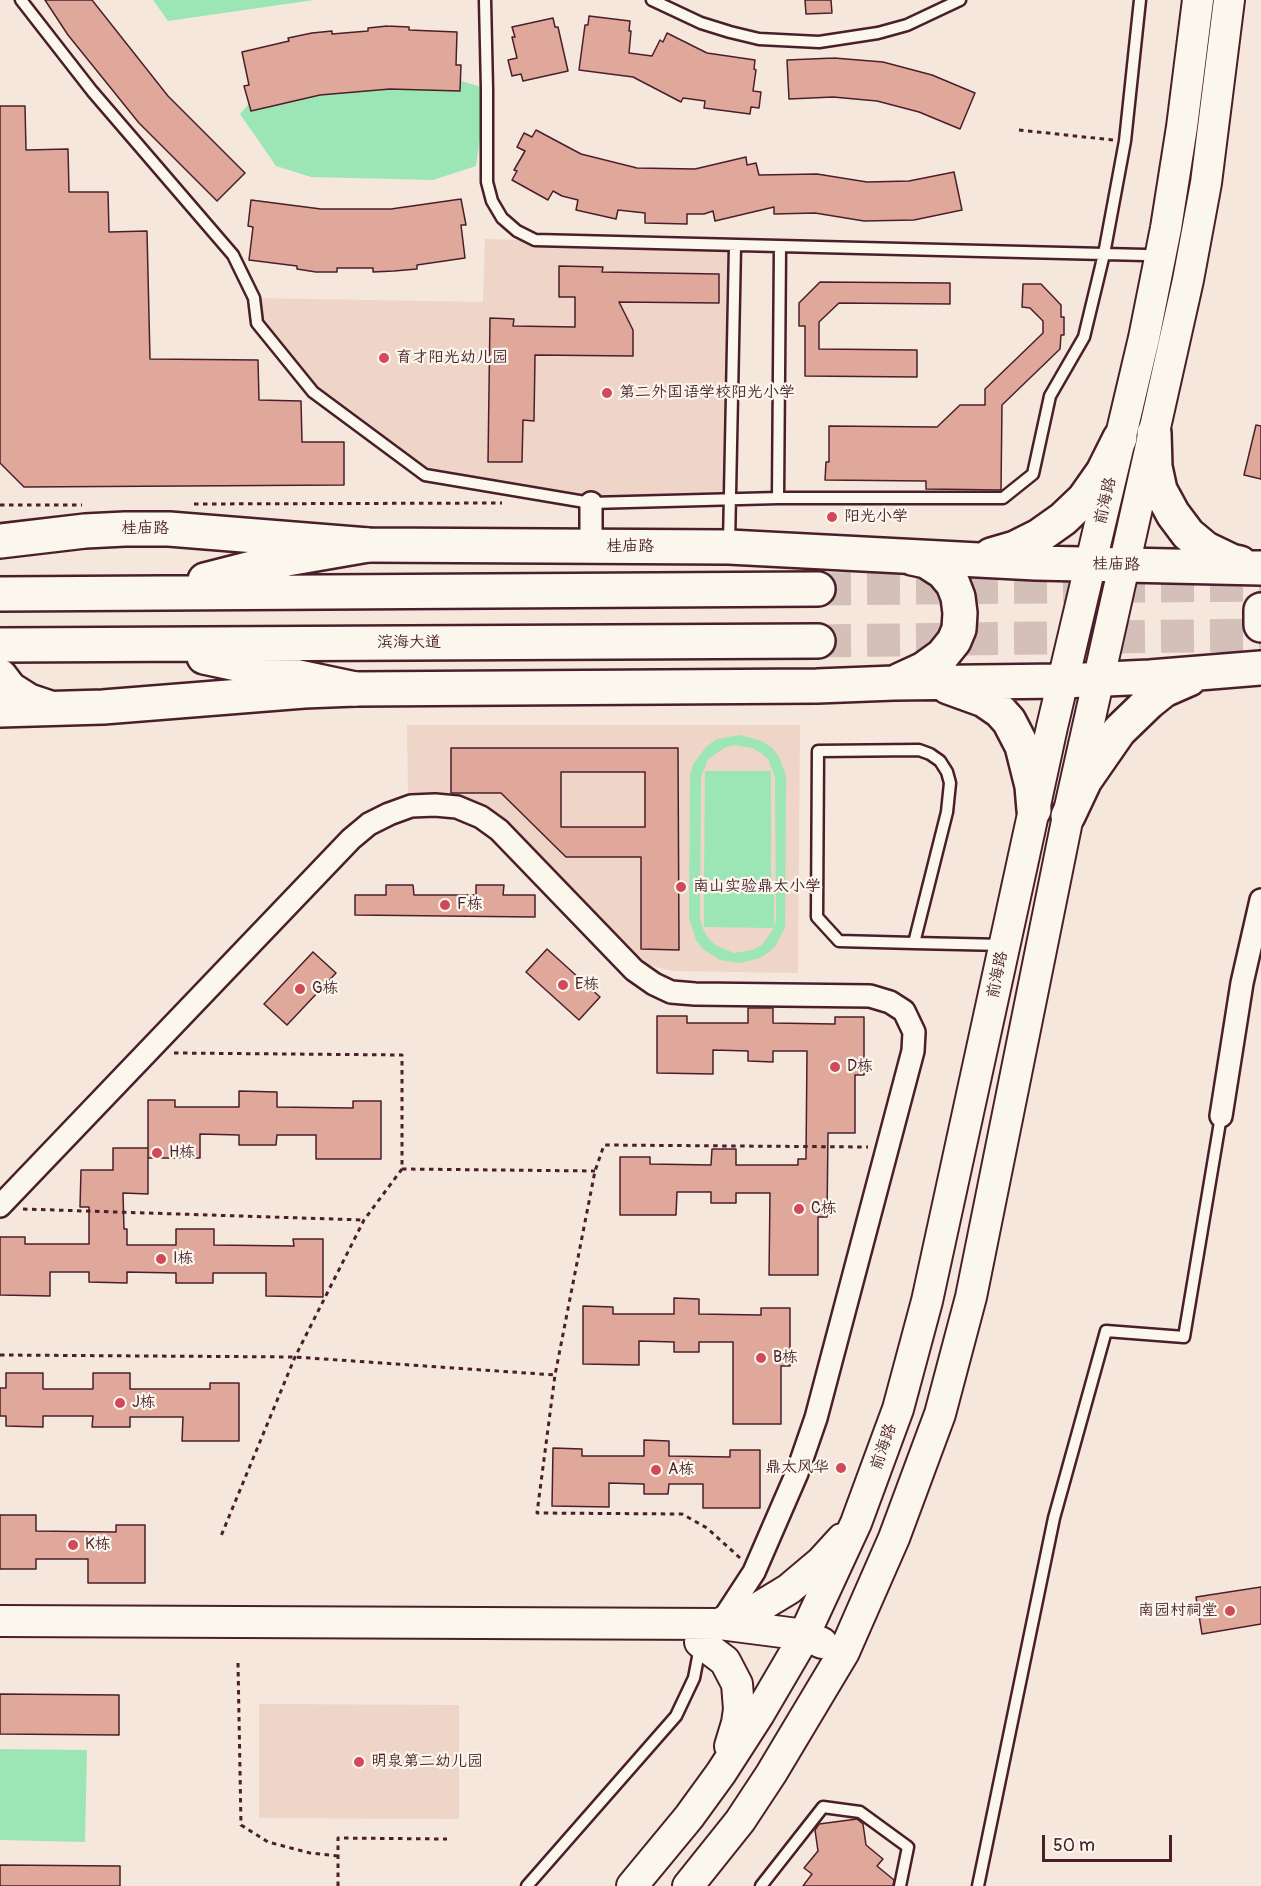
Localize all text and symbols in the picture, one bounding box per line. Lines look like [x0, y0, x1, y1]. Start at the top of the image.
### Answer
place label: 育才阳光幼儿园 [396, 348, 508, 368]
marker: 育才阳光幼儿园 [377, 351, 391, 365]
place label: 第二外国语学校阳光小学 [619, 383, 795, 403]
marker: 第二外国语学校阳光小学 [600, 386, 614, 400]
street label: 前海路 [1091, 475, 1121, 527]
place label: 阳光小学 [844, 507, 908, 527]
marker: 阳光小学 [825, 510, 839, 524]
street label: 桂庙路 [121, 519, 169, 539]
street label: 桂庙路 [606, 537, 654, 557]
street label: 桂庙路 [1092, 555, 1140, 575]
street label: 滨海大道 [377, 633, 441, 653]
place label: 南山实验鼎太小学 [693, 877, 821, 897]
marker: 南山实验鼎太小学 [674, 880, 688, 894]
place label: F栋 [457, 895, 483, 915]
marker: F栋 [438, 898, 452, 912]
street label: 前海路 [984, 950, 1012, 1000]
place label: E栋 [575, 975, 599, 995]
marker: E栋 [556, 978, 570, 992]
place label: G栋 [312, 979, 339, 999]
marker: G栋 [293, 982, 307, 996]
place label: D栋 [847, 1057, 873, 1077]
marker: D栋 [828, 1060, 842, 1074]
place label: H栋 [169, 1143, 195, 1163]
marker: H栋 [150, 1146, 164, 1160]
place label: C栋 [811, 1199, 837, 1219]
marker: C栋 [792, 1202, 806, 1216]
place label: I栋 [173, 1249, 194, 1269]
marker: I栋 [154, 1252, 168, 1266]
place label: B栋 [773, 1348, 798, 1368]
marker: B栋 [754, 1351, 768, 1365]
place label: J栋 [132, 1393, 156, 1413]
marker: J栋 [113, 1396, 127, 1410]
street label: 前海路 [867, 1421, 901, 1473]
place label: 鼎太风华 [765, 1458, 829, 1478]
place label: A栋 [668, 1460, 694, 1480]
marker: 鼎太风华 [834, 1461, 848, 1475]
marker: A栋 [649, 1463, 663, 1477]
place label: K栋 [85, 1535, 111, 1555]
marker: K栋 [66, 1538, 80, 1552]
place label: 南园村祠堂 [1138, 1601, 1218, 1621]
marker: 南园村祠堂 [1223, 1604, 1237, 1618]
place label: 明泉第二幼儿园 [371, 1752, 483, 1772]
marker: 明泉第二幼儿园 [352, 1755, 366, 1769]
scale bar [1045, 1823, 1176, 1861]
text: 50 m [1053, 1834, 1095, 1857]

